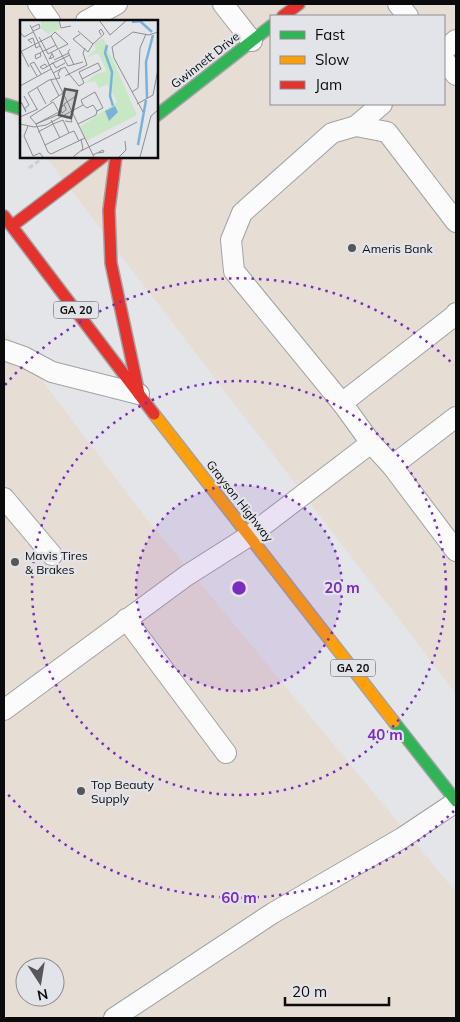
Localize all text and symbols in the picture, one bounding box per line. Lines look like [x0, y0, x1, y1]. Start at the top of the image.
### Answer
legend [270, 15, 445, 105]
inset map [20, 20, 158, 158]
text: Fast [315, 25, 345, 44]
street label: Gwinnett Drive [168, 29, 242, 91]
text: Slow [315, 50, 349, 69]
text: Jam [315, 75, 342, 94]
place label: Ameris Bank [362, 241, 434, 256]
marker: Ameris Bank [346, 242, 358, 254]
road number: GA 20 [54, 302, 98, 318]
street label: Grayson Highway [203, 457, 277, 545]
place label: Mavis Tires & Brakes [25, 548, 88, 577]
marker: Mavis Tires & Brakes [9, 556, 21, 568]
text: 20 m [324, 578, 360, 597]
centre of rings [230, 579, 248, 597]
road number: GA 20 [330, 660, 376, 676]
text: 40 m [367, 725, 403, 744]
place label: Top Beauty Supply [91, 777, 155, 806]
marker: Top Beauty Supply [75, 785, 87, 797]
text: 60 m [221, 888, 257, 907]
north arrow [15, 957, 65, 1007]
scale bar [285, 974, 389, 1006]
text: 20 m [292, 982, 327, 1001]
text: N [36, 985, 50, 1005]

